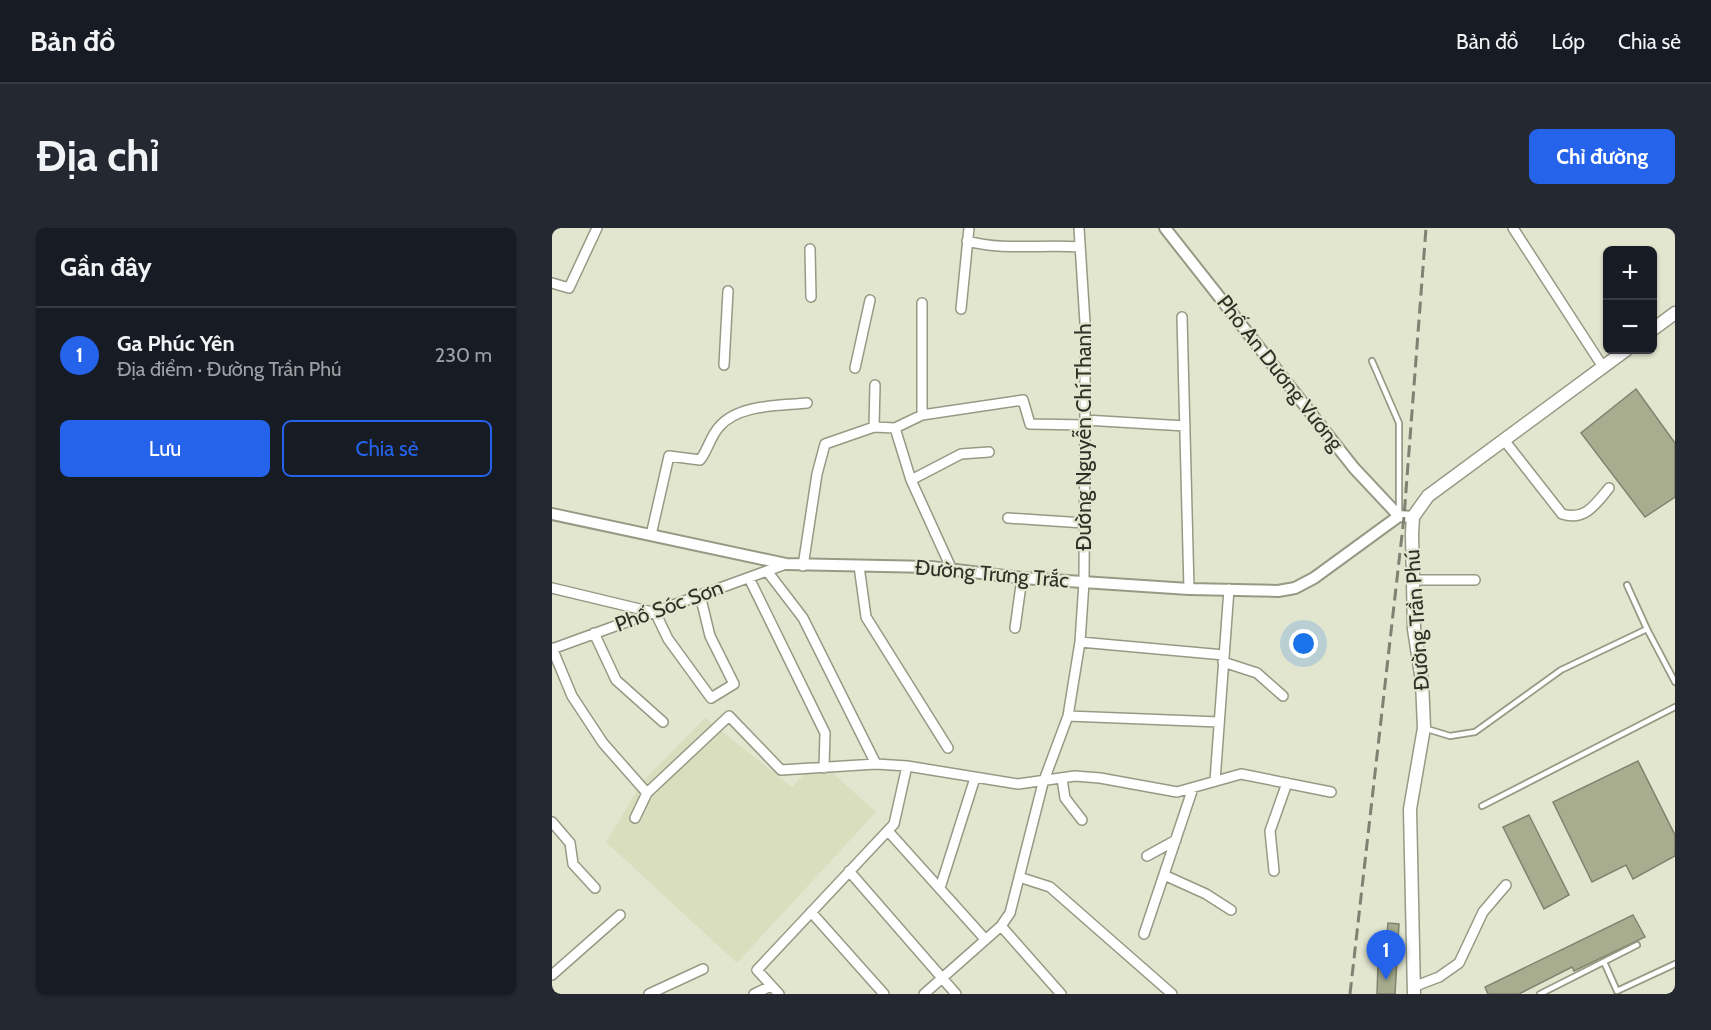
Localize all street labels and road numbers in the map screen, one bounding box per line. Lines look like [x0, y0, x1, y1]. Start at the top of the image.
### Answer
street label: Phố An Dương Vương [1212, 290, 1349, 456]
street label: Đường Nguyễn Chí Thanh [1071, 323, 1096, 551]
street label: Đường Trần Phú [1399, 549, 1434, 691]
street label: Đường Trưng Trắc [914, 554, 1070, 593]
street label: Phố Sóc Sơn [611, 574, 726, 637]

